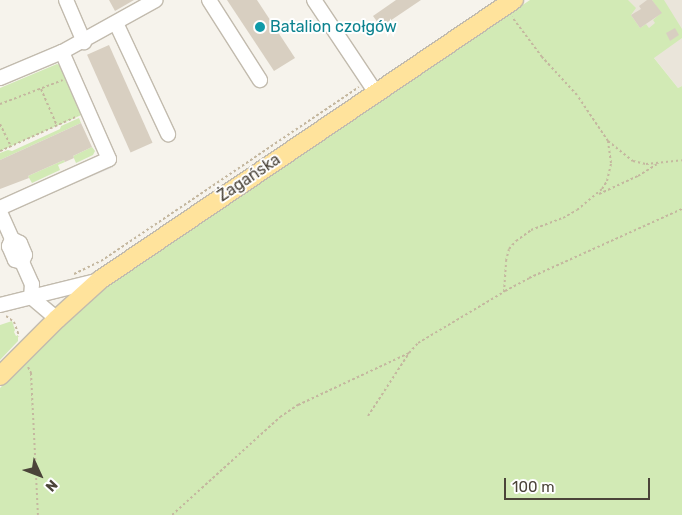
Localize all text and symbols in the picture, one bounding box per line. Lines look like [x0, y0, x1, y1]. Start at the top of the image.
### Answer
place label: Batalion czołgów [270, 17, 397, 37]
marker: Batalion czołgów [254, 21, 266, 33]
street label: Żagańska [214, 150, 284, 206]
north arrow [15, 450, 65, 500]
scale bar [507, 468, 653, 500]
text: N [42, 476, 61, 495]
text: 100 m [512, 478, 554, 496]

